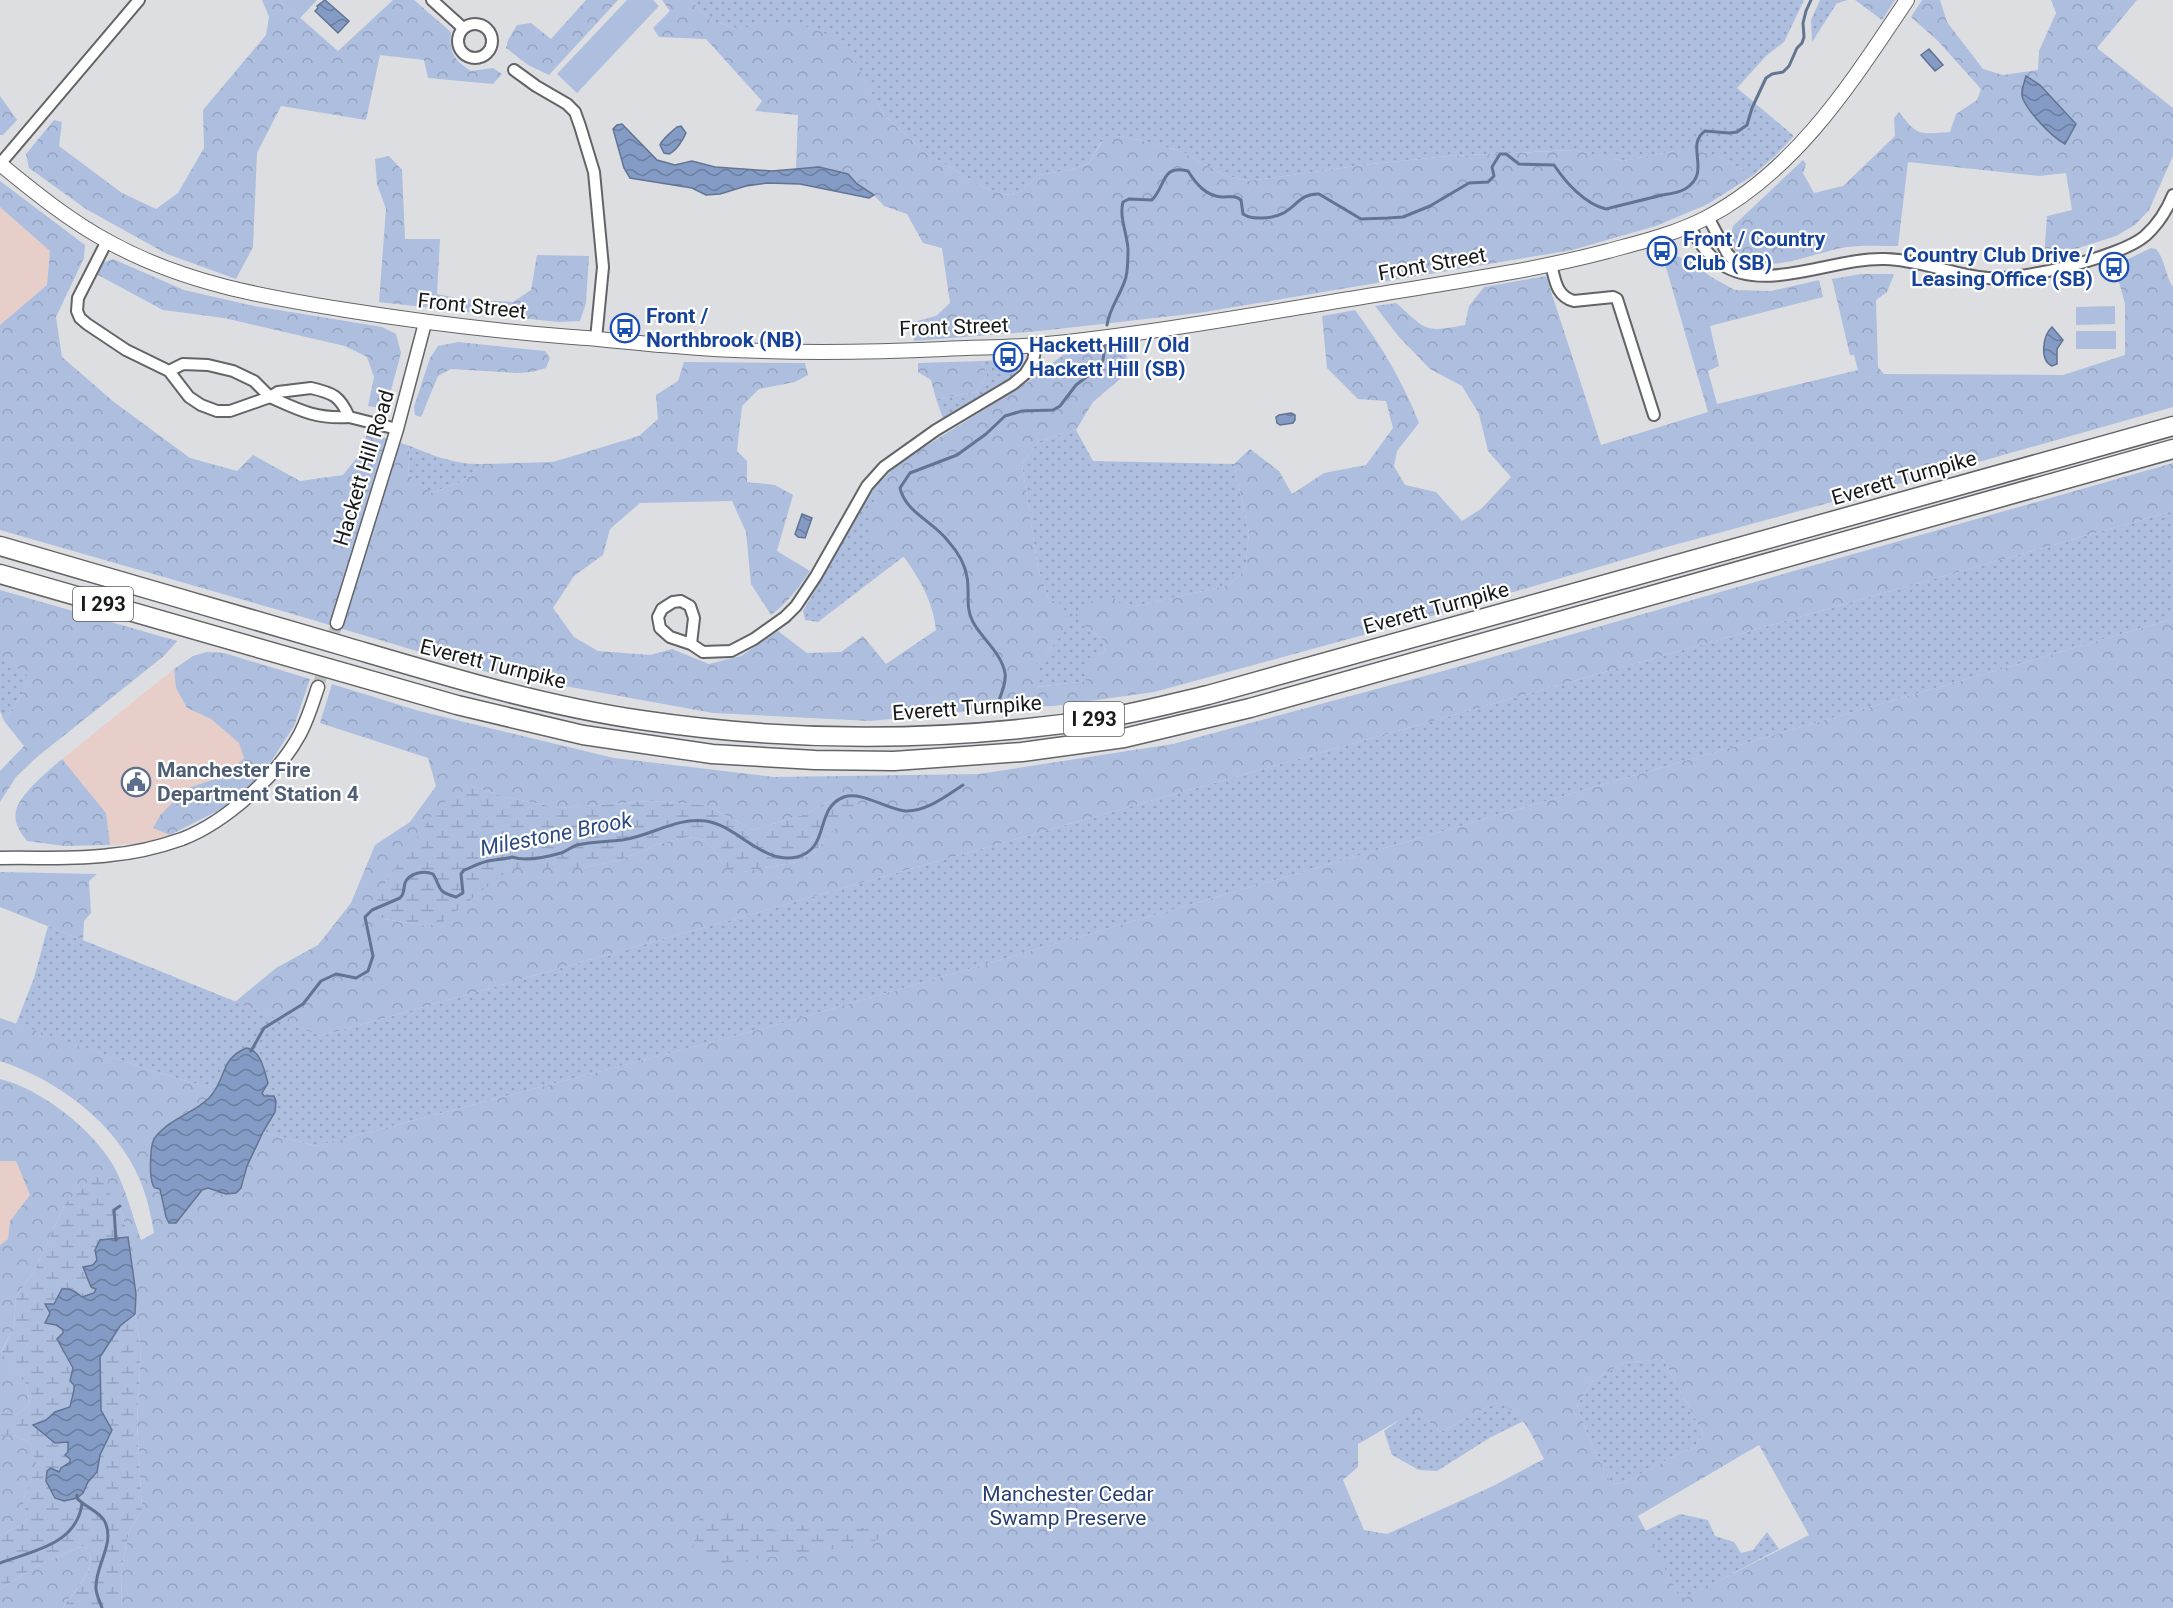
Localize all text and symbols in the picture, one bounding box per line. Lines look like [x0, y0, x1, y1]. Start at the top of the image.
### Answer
place label: Front / Country Club (SB) [1683, 227, 1826, 275]
bus stop icon: Front / Country Club (SB) [1646, 235, 1678, 267]
street label: Front Street [1376, 243, 1488, 285]
place label: Country Club Drive / Leasing Office (SB) [1903, 243, 2093, 291]
bus stop icon: Country Club Drive / Leasing Office (SB) [2098, 251, 2130, 283]
street label: Front Street [416, 288, 528, 324]
place label: Front / Northbrook (NB) [646, 304, 802, 352]
bus stop icon: Front / Northbrook (NB) [609, 312, 641, 344]
street label: Front Street [899, 313, 1009, 341]
place label: Hackett Hill / Old Hackett Hill (SB) [1029, 333, 1189, 381]
bus stop icon: Hackett Hill / Old Hackett Hill (SB) [992, 341, 1024, 373]
street label: Hackett Hill Road [329, 387, 399, 549]
street label: Everett Turnpike [1829, 446, 1979, 510]
street label: Everett Turnpike [1361, 577, 1511, 639]
road number: I 293 [73, 587, 133, 621]
street label: Everett Turnpike [417, 634, 569, 694]
street label: Everett Turnpike [891, 691, 1043, 725]
road number: I 293 [1064, 702, 1124, 736]
place label: Manchester Fire Department Station 4 [157, 758, 359, 806]
public building icon: Manchester Fire Department Station 4 [120, 766, 152, 798]
water label: Milestone Brook [478, 807, 635, 861]
park label: Manchester Cedar Swamp Preserve [982, 1482, 1154, 1530]

